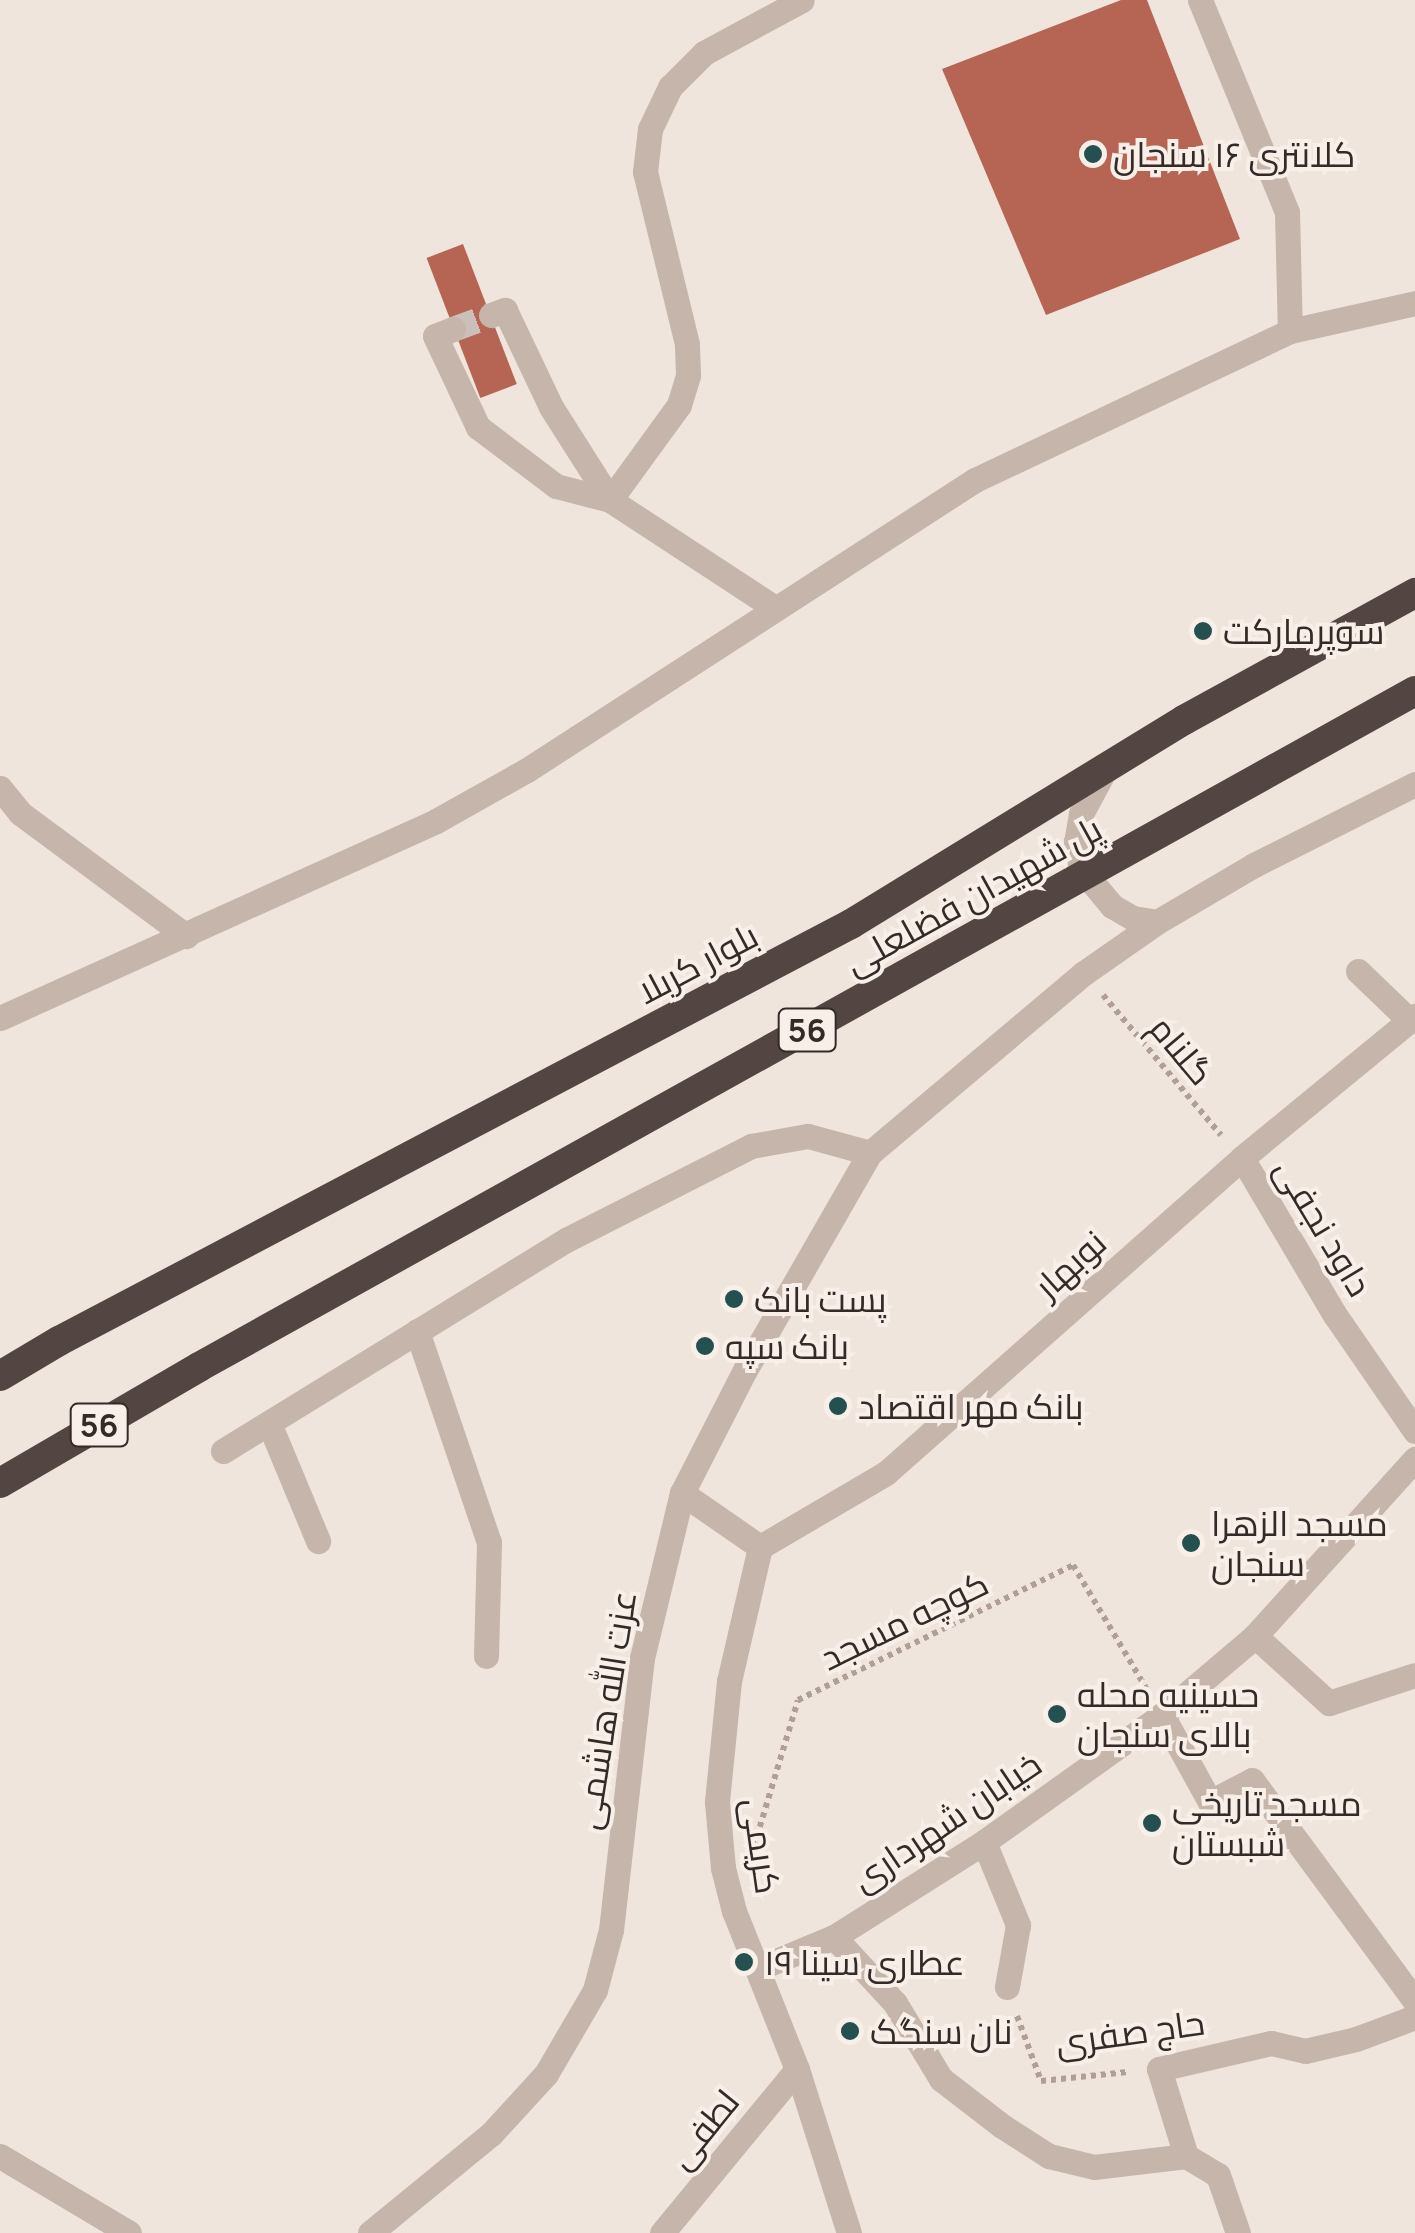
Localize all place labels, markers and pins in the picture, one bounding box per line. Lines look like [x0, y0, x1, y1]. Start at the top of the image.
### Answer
place label: کلانتری ۱۶ سنجان [1113, 133, 1355, 175]
marker: کلانتری ۱۶ سنجان [1082, 143, 1104, 165]
place label: سوپرمارکت [1223, 610, 1384, 652]
marker: سوپرمارکت [1192, 620, 1214, 642]
place label: پست بانک [754, 1278, 887, 1320]
marker: پست بانک [723, 1288, 745, 1310]
place label: بانک سپه [725, 1325, 849, 1367]
marker: بانک سپه [694, 1335, 716, 1357]
place label: بانک مهر اقتصاد [858, 1385, 1084, 1427]
marker: بانک مهر اقتصاد [827, 1395, 849, 1417]
place label: مسجد الزهرا سنجان [1211, 1502, 1388, 1584]
marker: مسجد الزهرا سنجان [1180, 1532, 1202, 1554]
place label: حسینیه محله بالای سنجان [1077, 1673, 1259, 1755]
marker: حسینیه محله بالای سنجان [1046, 1703, 1068, 1725]
place label: مسجد تاریخی شبستان [1172, 1782, 1362, 1864]
marker: مسجد تاریخی شبستان [1141, 1812, 1163, 1834]
place label: عطاری سینا ۱۹ [764, 1941, 965, 1983]
marker: عطاری سینا ۱۹ [733, 1951, 755, 1973]
place label: نان سنگک [870, 2010, 1013, 2052]
marker: نان سنگک [839, 2020, 861, 2042]

